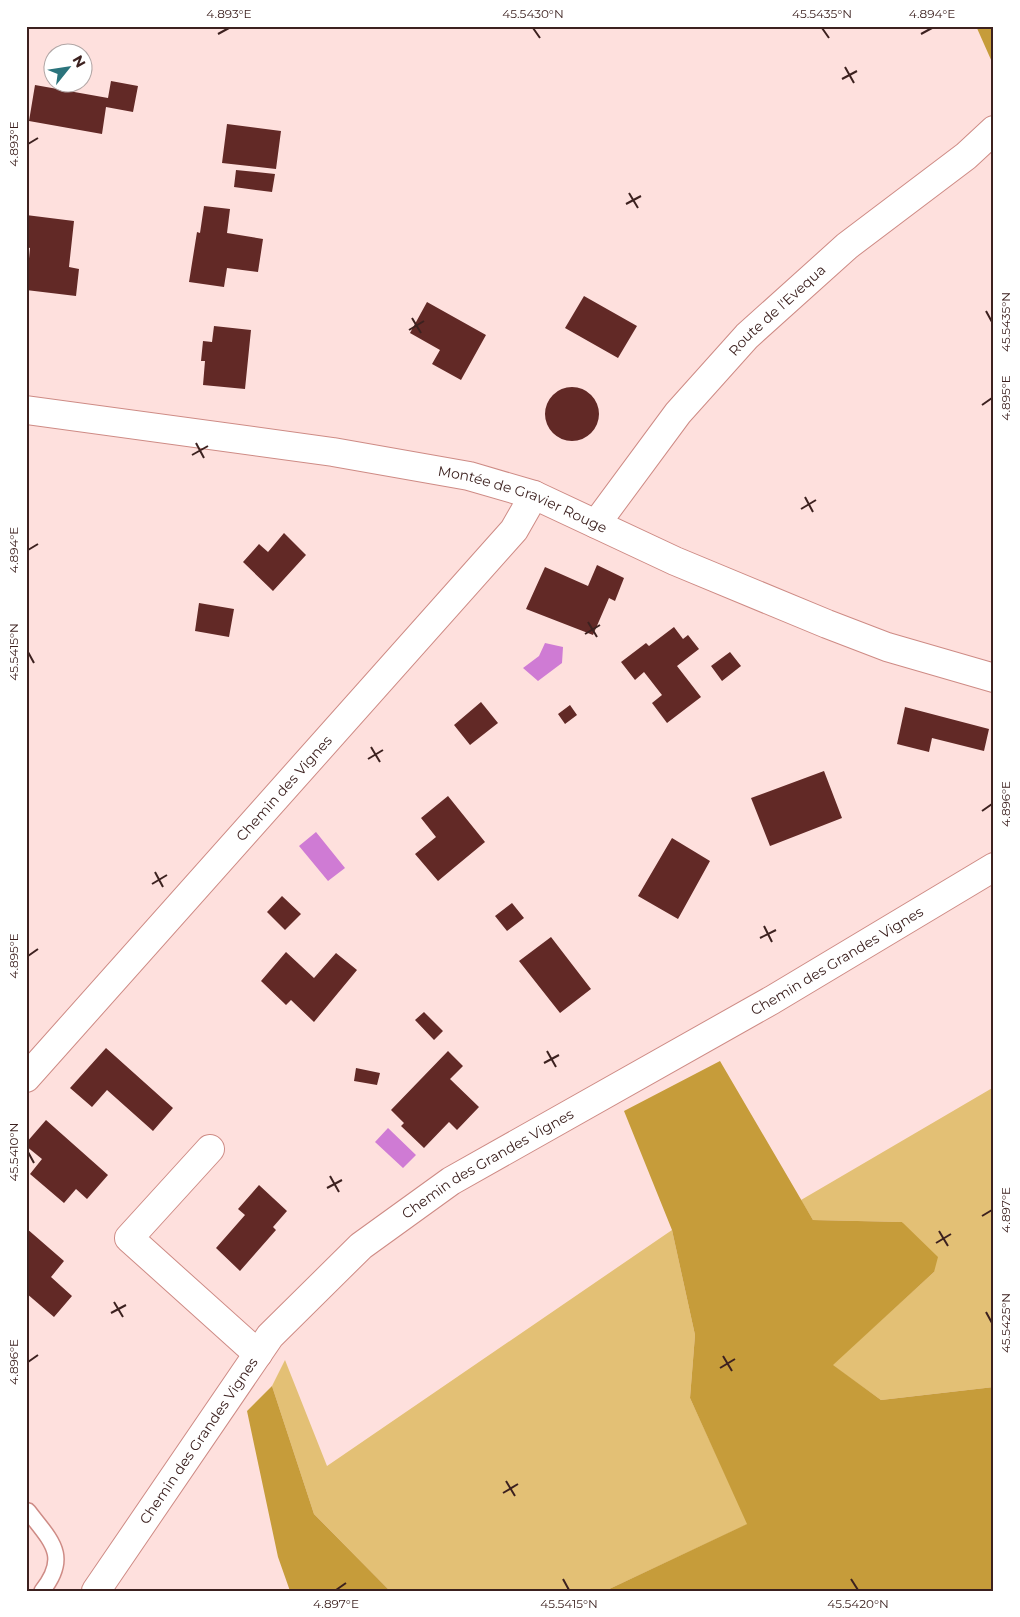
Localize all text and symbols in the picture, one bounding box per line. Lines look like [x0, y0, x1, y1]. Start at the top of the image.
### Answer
text: 4.893°E [206, 6, 252, 21]
text: 45.5430°N [502, 6, 564, 21]
text: 45.5435°N [792, 6, 852, 21]
text: 4.894°E [909, 6, 955, 21]
north arrow [42, 42, 92, 92]
text: N [69, 52, 90, 71]
text: 4.893°E [6, 121, 21, 167]
street label: Route de l'Evequa [725, 261, 829, 360]
text: 45.5435°N [998, 292, 1013, 352]
text: 4.895°E [998, 375, 1013, 421]
street label: Montée de Gravier Rouge [437, 462, 610, 537]
text: 4.894°E [6, 527, 21, 573]
text: 45.5415°N [6, 623, 21, 681]
street label: Chemin des Vignes [232, 731, 336, 845]
text: 4.896°E [998, 781, 1013, 827]
street label: Chemin des Grandes Vignes [747, 902, 927, 1019]
text: 4.895°E [6, 933, 21, 979]
street label: Chemin des Grandes Vignes [398, 1105, 577, 1223]
text: 45.5410°N [6, 1123, 21, 1181]
text: 4.897°E [998, 1187, 1013, 1233]
text: 45.5425°N [998, 1293, 1013, 1353]
text: 4.896°E [6, 1339, 21, 1385]
street label: Chemin des Grandes Vignes [135, 1354, 262, 1527]
text: 4.897°E [313, 1596, 359, 1611]
text: 45.5415°N [540, 1596, 598, 1611]
text: 45.5420°N [827, 1596, 889, 1611]

